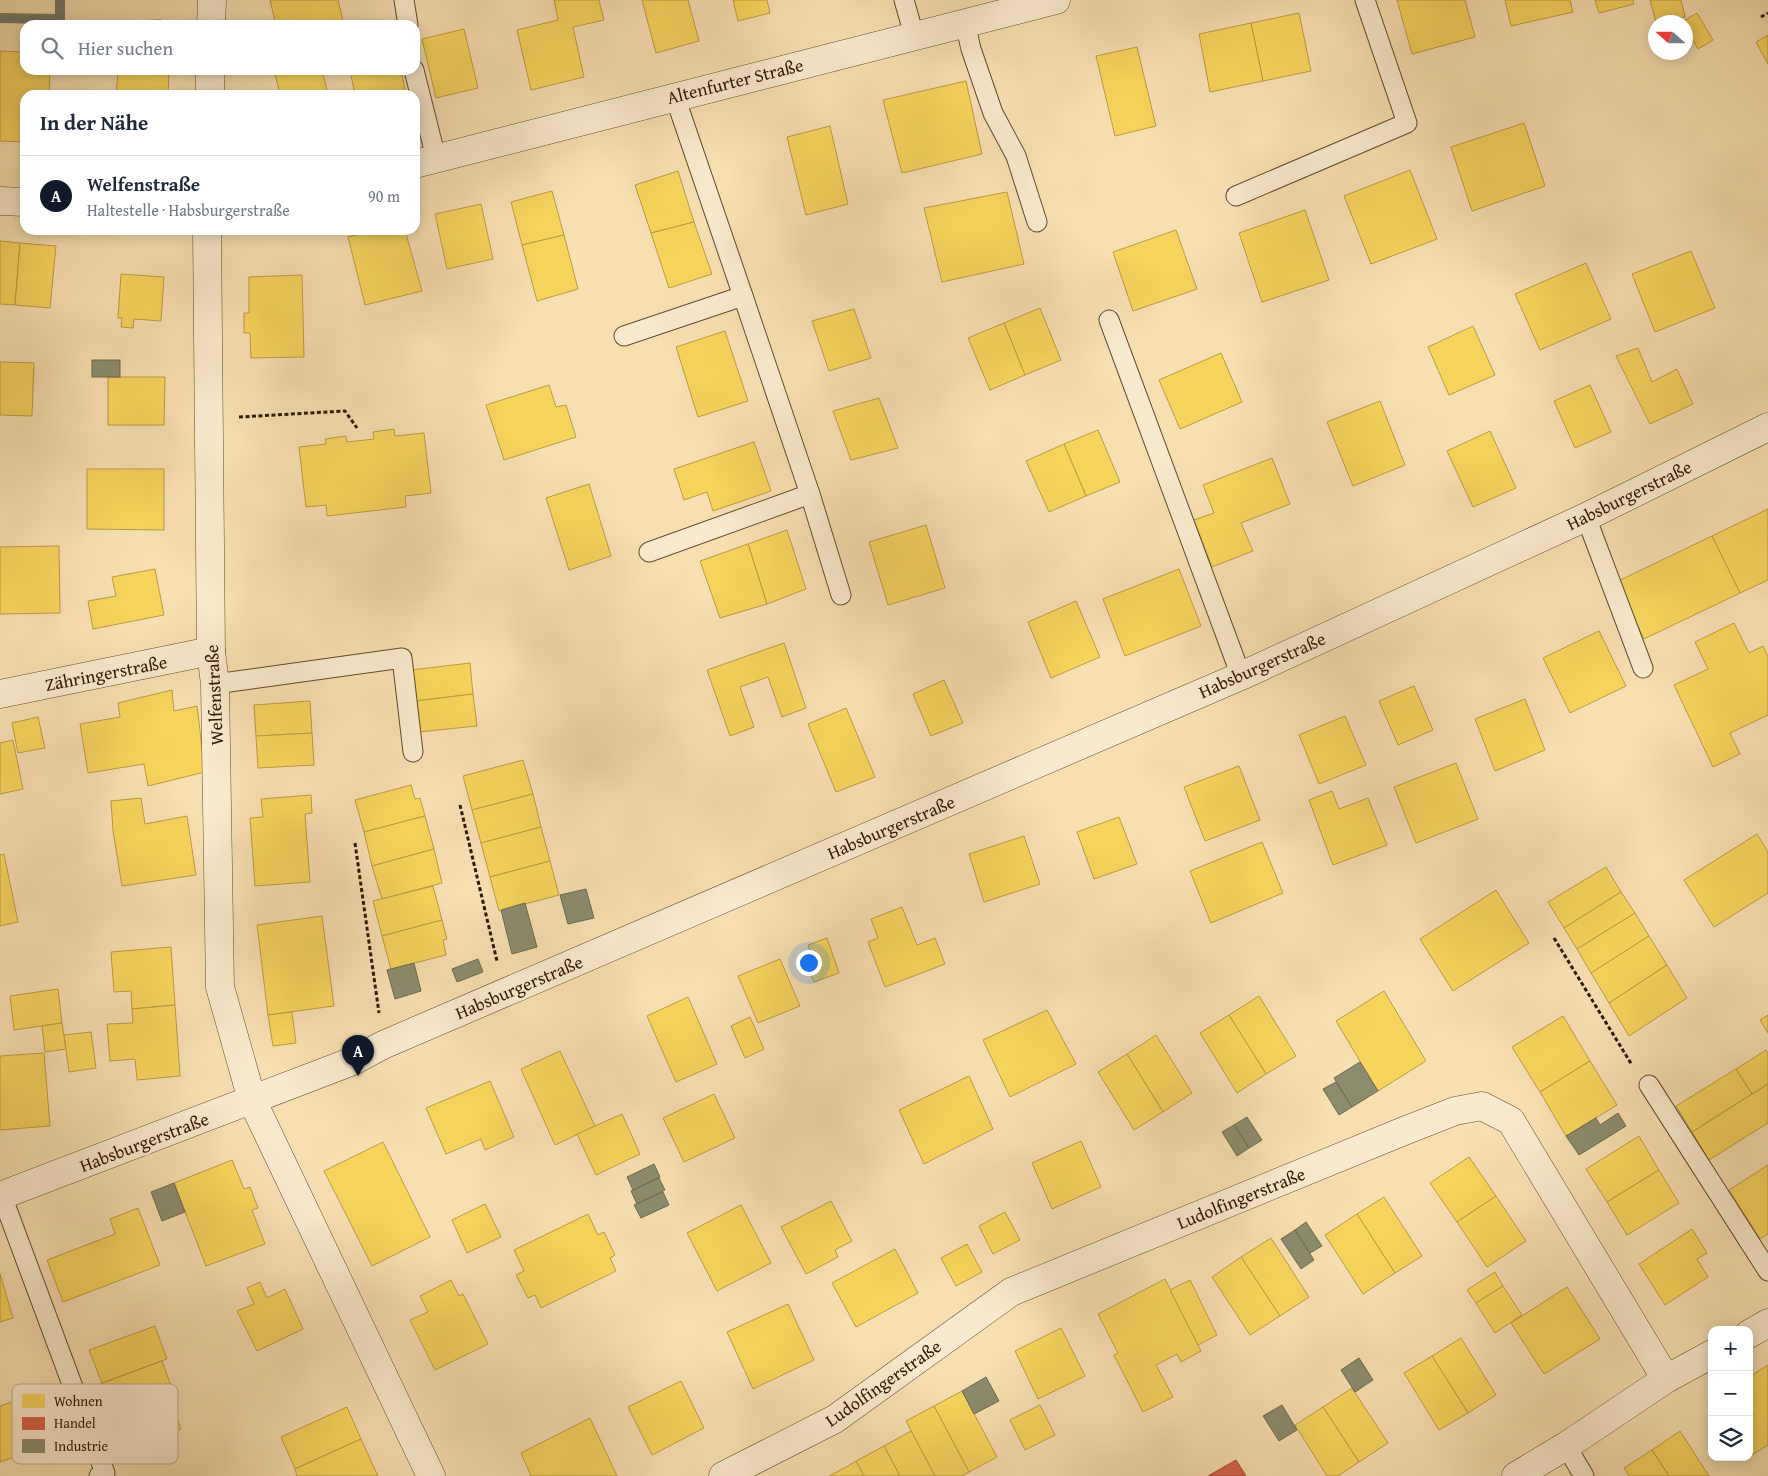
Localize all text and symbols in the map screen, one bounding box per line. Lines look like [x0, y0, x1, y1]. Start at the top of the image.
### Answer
north arrow [1648, 15, 1693, 60]
search box [20, 20, 420, 75]
icon: search [38, 34, 66, 62]
text: Hier suchen [78, 34, 173, 62]
street label: Altenfurter Straße [664, 51, 806, 111]
text: In der Nähe [40, 107, 148, 138]
text: Welfenstraße [87, 170, 200, 198]
text: A [51, 184, 61, 208]
text: 90 m [368, 184, 400, 208]
text: Haltestelle · Habsburgerstraße [87, 198, 290, 222]
street label: Habsburgerstraße [1562, 453, 1696, 537]
street label: Habsburgerstraße [1194, 625, 1330, 705]
street label: Welfenstraße [198, 644, 230, 746]
street label: Zähringerstraße [43, 648, 169, 698]
street label: Habsburgerstraße [823, 788, 959, 866]
street label: Habsburgerstraße [451, 948, 587, 1026]
your location [796, 950, 822, 976]
pin: A [342, 1035, 374, 1076]
street label: Habsburgerstraße [75, 1105, 213, 1179]
street label: Ludolfingerstraße [1173, 1160, 1309, 1236]
map controls [1708, 1326, 1753, 1461]
button: + [1708, 1326, 1753, 1371]
street label: Ludolfingerstraße [819, 1333, 947, 1433]
button: − [1708, 1371, 1753, 1416]
legend [12, 1384, 178, 1464]
text: Wohnen [54, 1391, 103, 1411]
text: Handel [54, 1413, 96, 1433]
button: layers [1708, 1416, 1753, 1461]
text: Industrie [54, 1436, 108, 1456]

